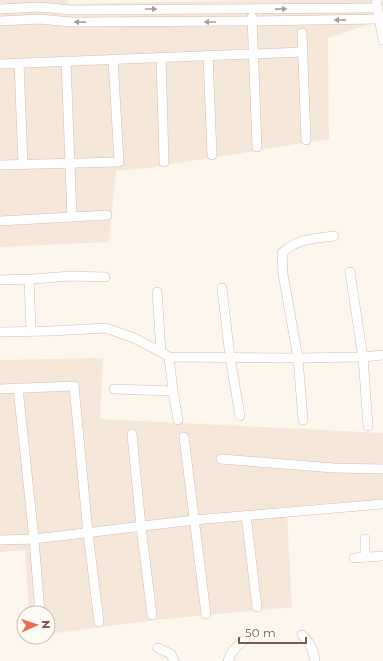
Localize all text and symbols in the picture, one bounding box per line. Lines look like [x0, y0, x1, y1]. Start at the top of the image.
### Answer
one-way arrow [145, 6, 158, 12]
one-way arrow [275, 6, 288, 12]
one-way arrow [333, 17, 346, 23]
one-way arrow [73, 19, 86, 25]
one-way arrow [203, 19, 216, 25]
north arrow [16, 605, 56, 645]
scale bar [239, 619, 306, 645]
text: N [39, 620, 53, 629]
text: 50 m [245, 625, 276, 640]

